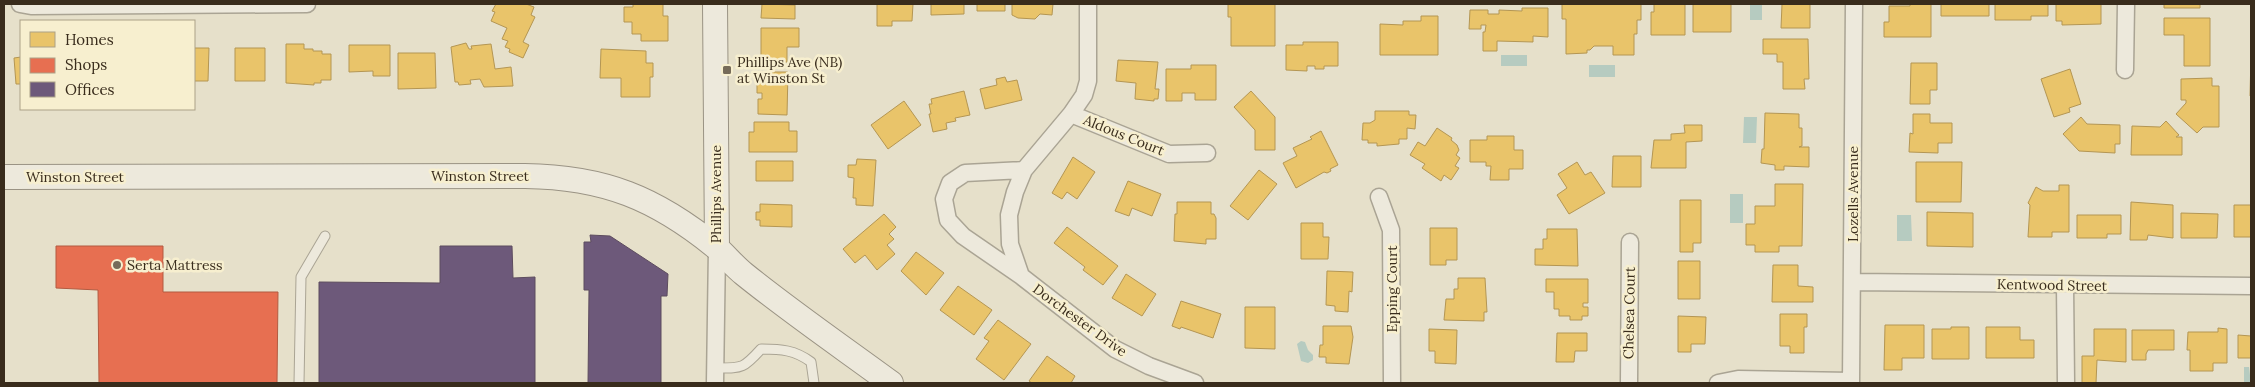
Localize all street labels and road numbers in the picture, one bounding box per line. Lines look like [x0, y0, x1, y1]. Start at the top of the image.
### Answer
street label: Aldous Court [1080, 110, 1168, 160]
street label: Phillips Avenue [707, 144, 725, 243]
street label: Lozells Avenue [1844, 145, 1862, 242]
street label: Winston Street [431, 167, 530, 185]
street label: Winston Street [26, 168, 125, 186]
street label: Epping Court [1383, 245, 1401, 333]
street label: Chelsea Court [1619, 266, 1639, 359]
street label: Kentwood Street [1997, 275, 2108, 295]
street label: Dorchester Drive [1029, 280, 1131, 361]

